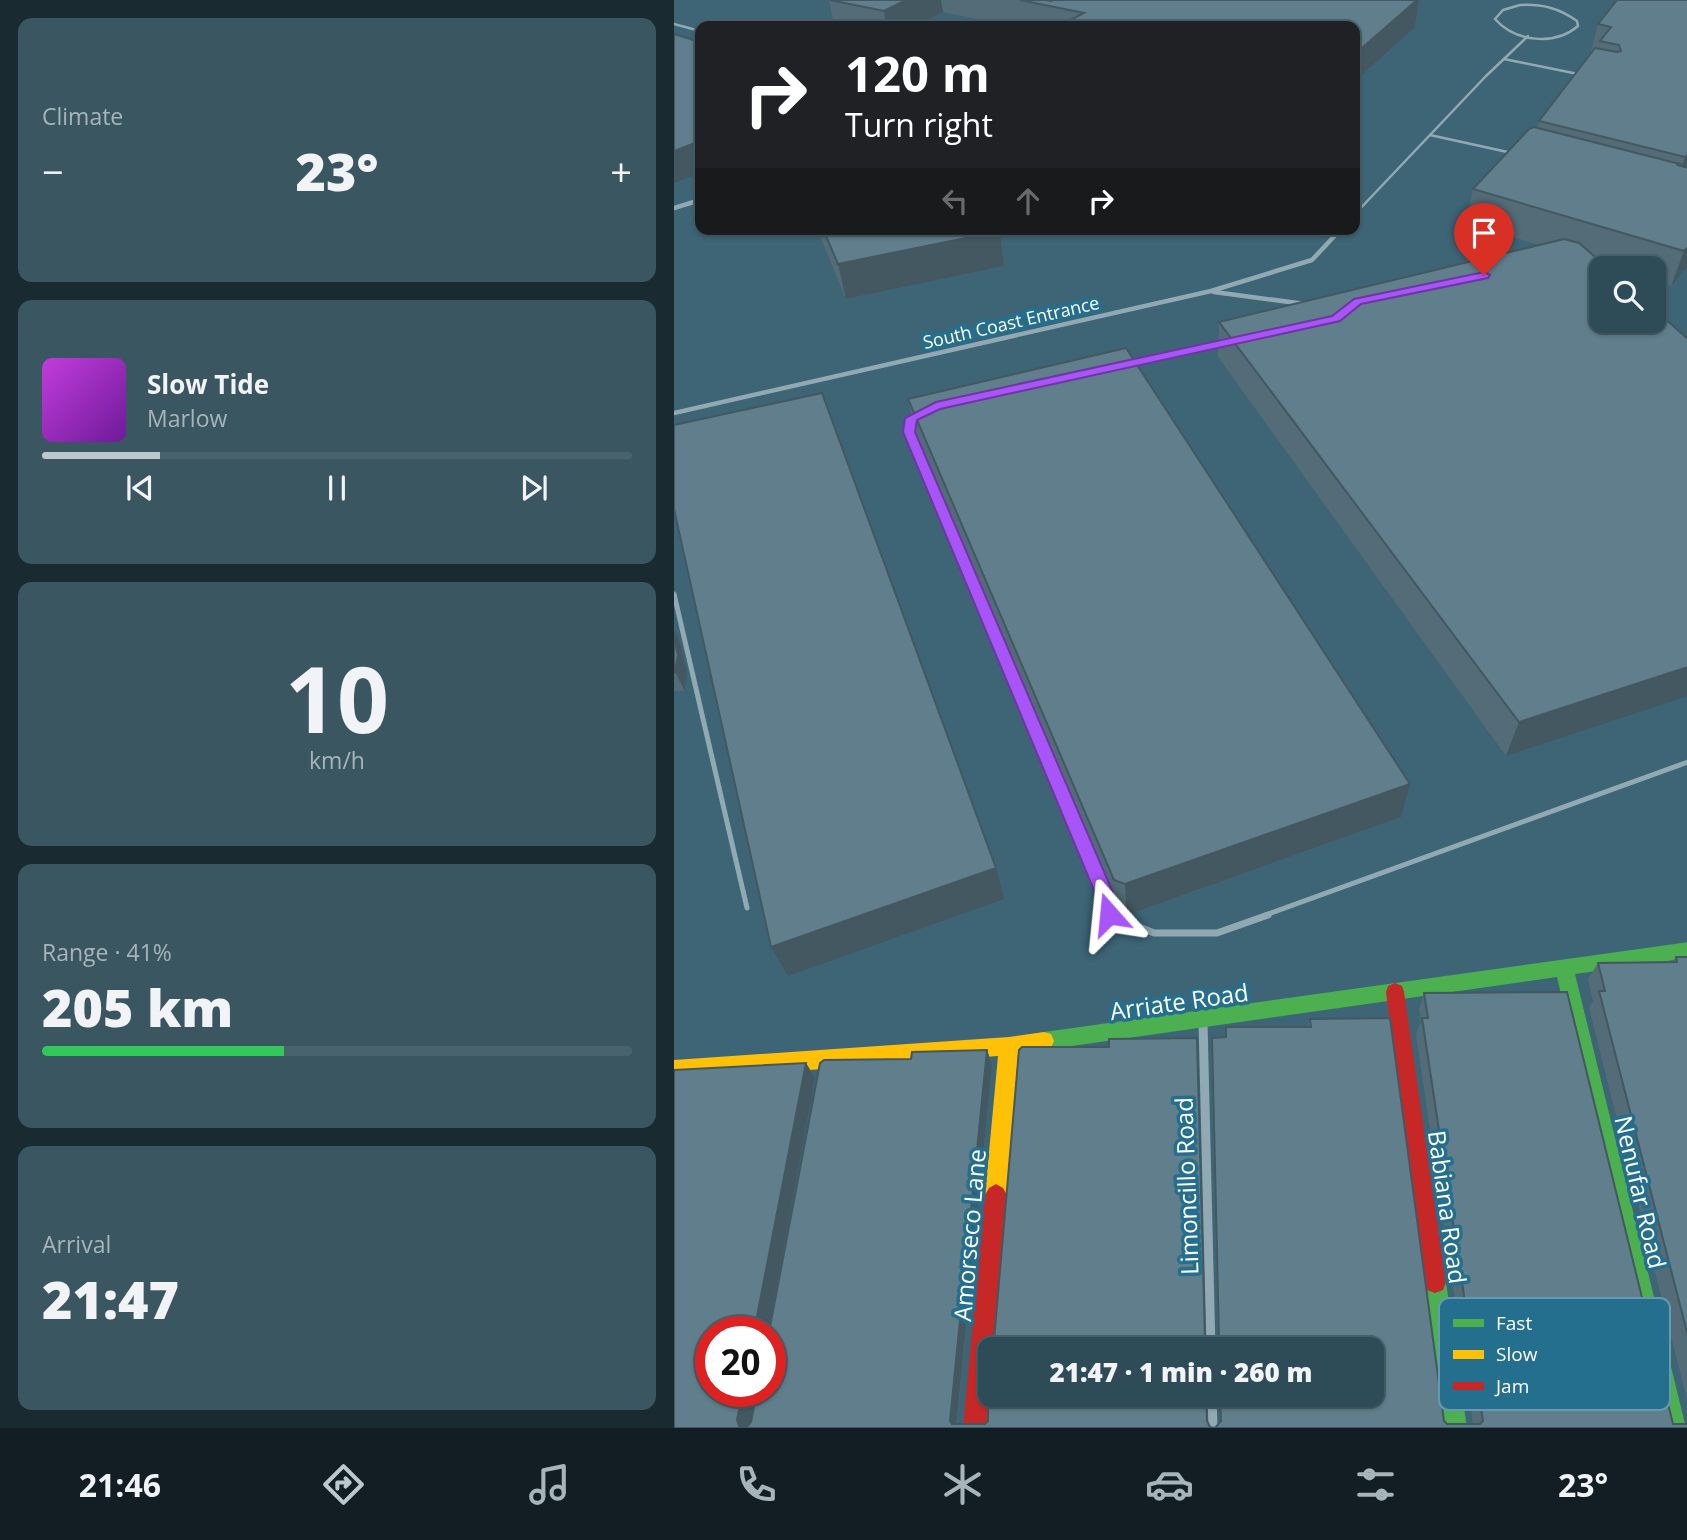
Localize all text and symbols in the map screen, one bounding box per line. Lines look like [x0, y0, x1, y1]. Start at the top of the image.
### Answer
text: 120 m [845, 40, 990, 106]
icon: right [730, 49, 821, 140]
text: Climate [42, 100, 123, 132]
text: Turn right [845, 103, 993, 146]
text: 23° [296, 135, 378, 206]
text: − [42, 145, 64, 197]
text: + [610, 145, 632, 197]
icon: left [936, 182, 974, 220]
icon: ahead [1009, 182, 1047, 220]
icon: right [1082, 182, 1120, 220]
pin [1454, 203, 1514, 275]
icon: arrive [1465, 214, 1503, 252]
map controls [1589, 256, 1666, 333]
button: search [1589, 256, 1666, 333]
street label: South Coast Entrance [920, 290, 1102, 354]
text: Slow Tide [147, 366, 269, 402]
text: Marlow [147, 402, 227, 434]
icon: previous [121, 469, 159, 507]
icon: pause [318, 469, 356, 507]
icon: next [515, 469, 553, 507]
text: 10 [285, 636, 389, 760]
text: km/h [309, 744, 365, 776]
position arrow [1072, 877, 1146, 951]
text: Range · 41% [42, 936, 172, 968]
text: 205 km [42, 971, 233, 1042]
street label: Arriate Road [1108, 975, 1250, 1027]
street label: Limoncillo Road [1166, 1097, 1206, 1275]
street label: Nenufar Road [1607, 1112, 1675, 1272]
street label: Babiana Road [1421, 1128, 1475, 1286]
street label: Amorseco Lane [945, 1148, 993, 1322]
text: Arrival [42, 1228, 111, 1260]
text: 21:47 [42, 1263, 179, 1334]
legend [1439, 1298, 1670, 1410]
text: Fast [1496, 1310, 1532, 1336]
speed limit sign: 20 [695, 1316, 786, 1407]
text: Slow [1496, 1341, 1538, 1367]
text: 21:47 · 1 min · 260 m [1050, 1354, 1312, 1390]
text: Jam [1494, 1373, 1529, 1399]
icon: directions [319, 1460, 368, 1509]
icon: music [525, 1460, 574, 1509]
icon: phone [732, 1460, 781, 1509]
icon: climate [938, 1460, 987, 1509]
icon: car [1145, 1460, 1194, 1509]
icon: filters [1351, 1460, 1400, 1509]
text: 21:46 [79, 1463, 161, 1506]
text: 23° [1558, 1463, 1608, 1506]

